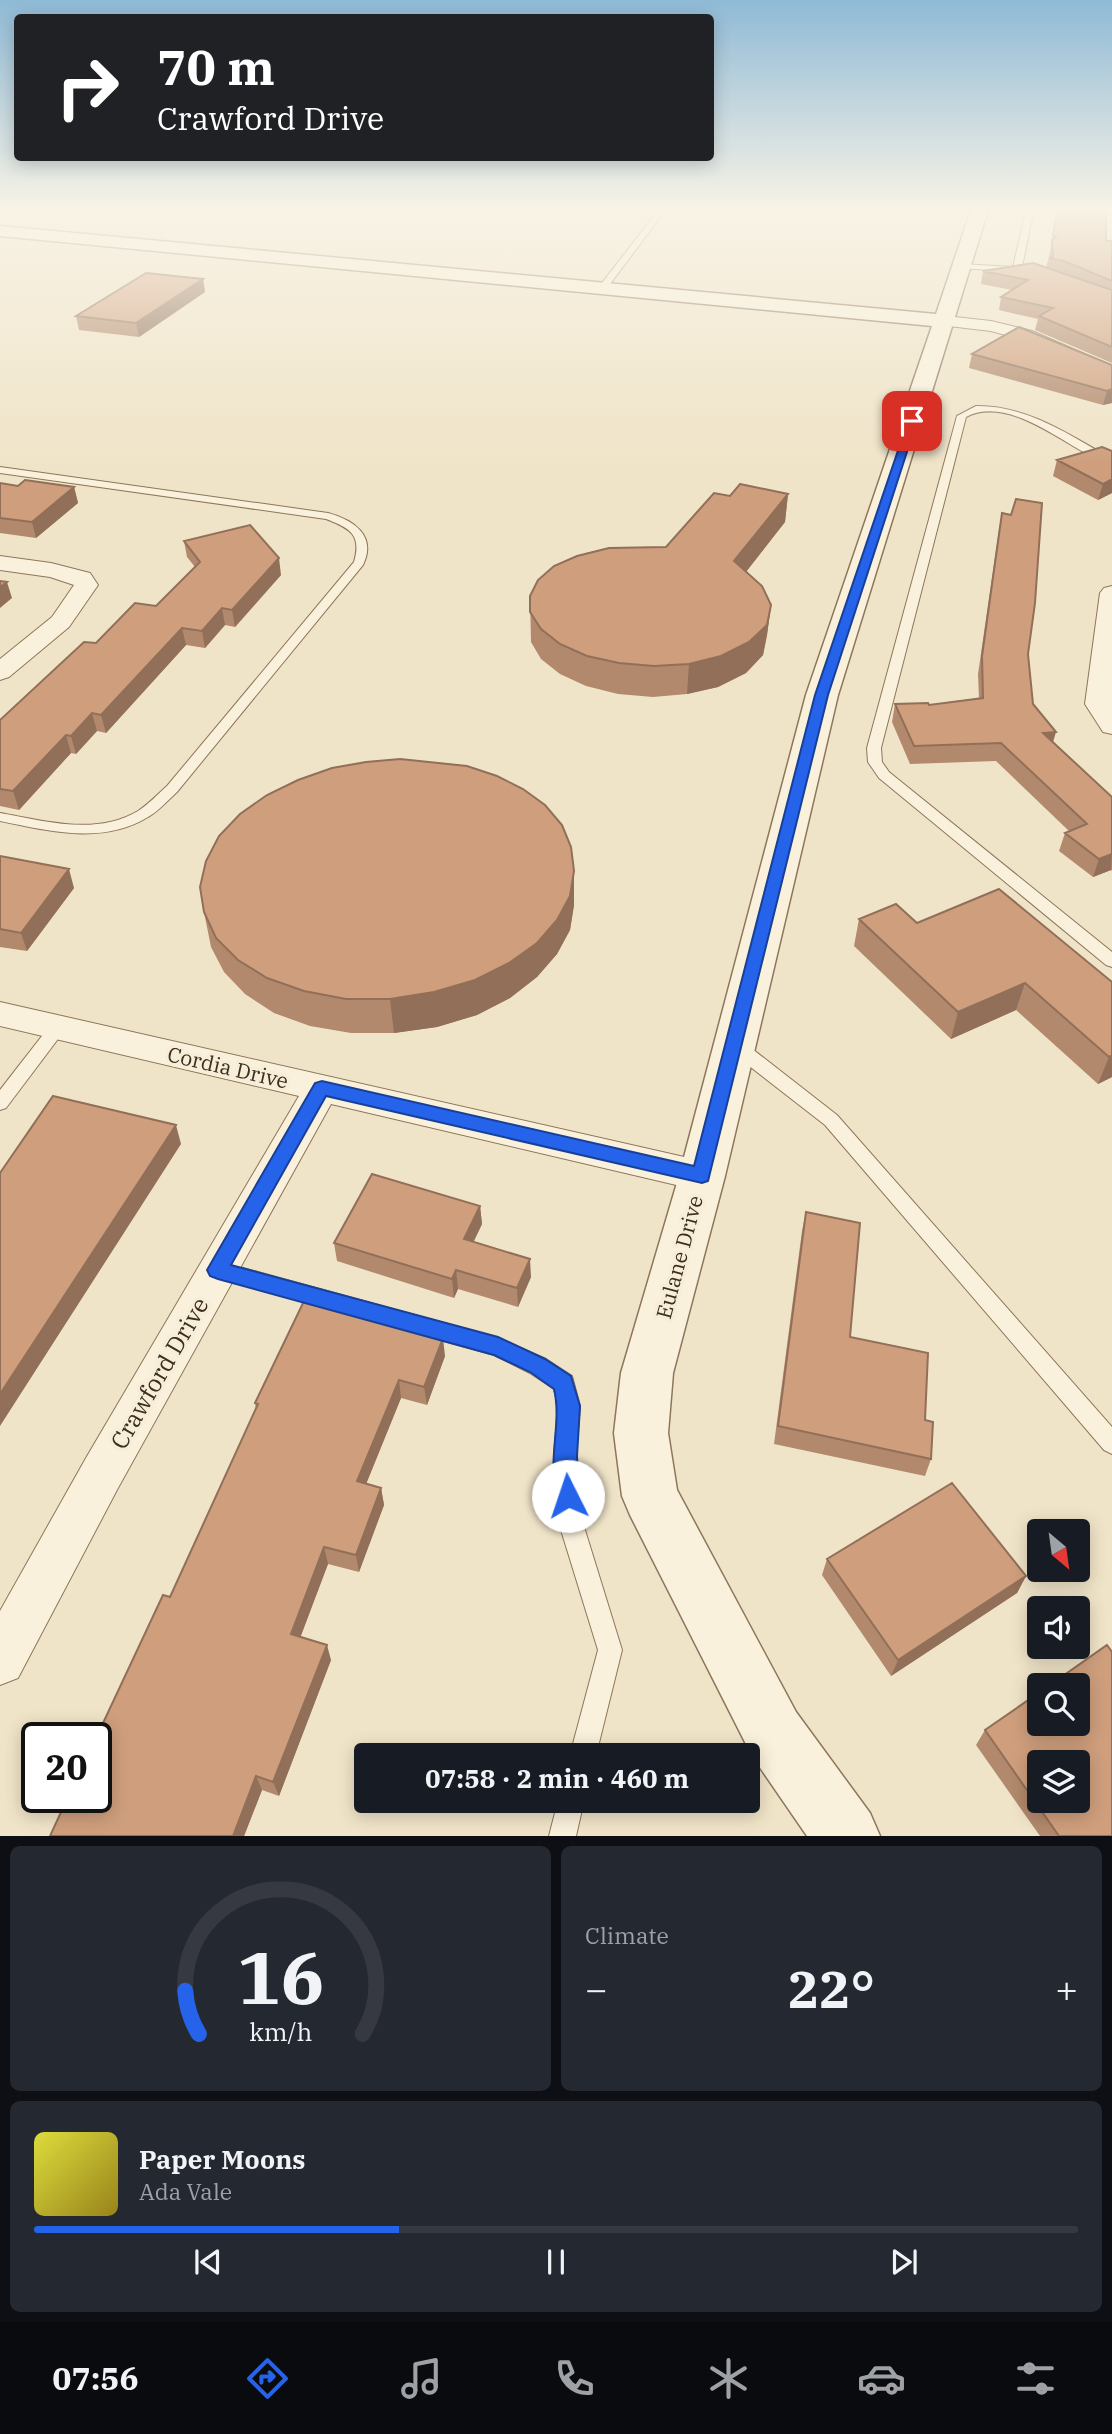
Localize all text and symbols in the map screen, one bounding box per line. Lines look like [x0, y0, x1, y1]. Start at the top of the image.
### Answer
text: 70 m [157, 35, 275, 98]
icon: right [42, 42, 133, 133]
text: Crawford Drive [157, 97, 384, 139]
pin [882, 391, 942, 451]
icon: arrive [893, 402, 931, 440]
street label: Cordia Drive [165, 1039, 291, 1095]
street label: Eulane Drive [649, 1192, 709, 1322]
street label: Crawford Drive [103, 1291, 215, 1455]
position arrow [531, 1459, 605, 1533]
north arrow [1027, 1519, 1090, 1582]
map controls [1027, 1519, 1090, 1813]
button: sound [1027, 1596, 1090, 1659]
button: search [1027, 1673, 1090, 1736]
speed limit sign: 20 [21, 1722, 112, 1813]
button: layers [1027, 1750, 1090, 1813]
text: 07:58 · 2 min · 460 m [425, 1761, 689, 1795]
text: Climate [585, 1920, 669, 1950]
text: 16 [237, 1930, 324, 2025]
text: 22° [788, 1955, 875, 2022]
text: − [585, 1964, 608, 2013]
text: + [1055, 1964, 1078, 2013]
text: km/h [249, 2015, 312, 2048]
text: Paper Moons [139, 2142, 306, 2176]
text: Ada Vale [139, 2176, 232, 2206]
icon: previous [189, 2243, 227, 2281]
icon: pause [537, 2243, 575, 2281]
icon: next [885, 2243, 923, 2281]
icon: directions [243, 2354, 292, 2403]
icon: music [397, 2354, 446, 2403]
icon: phone [550, 2354, 599, 2403]
icon: climate [704, 2354, 753, 2403]
icon: car [857, 2354, 906, 2403]
icon: filters [1011, 2354, 1060, 2403]
text: 07:56 [52, 2357, 139, 2399]

